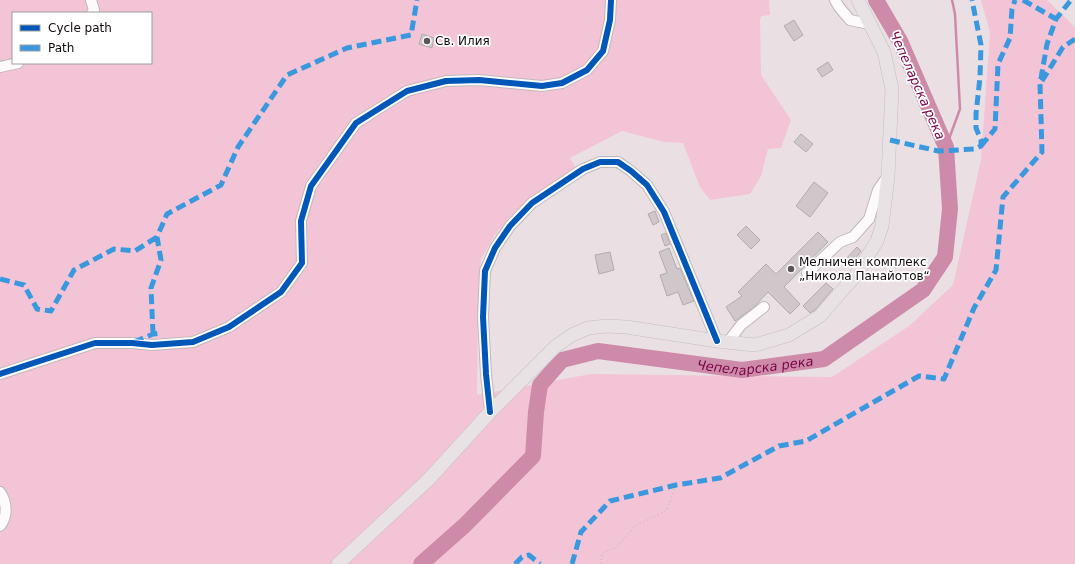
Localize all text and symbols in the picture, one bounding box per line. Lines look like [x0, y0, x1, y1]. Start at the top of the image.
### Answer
legend [12, 12, 152, 64]
text: Cycle path [48, 21, 112, 35]
water label: Чепеларска река [887, 29, 948, 142]
place label: Св. Илия [435, 34, 490, 48]
marker: Св. Илия [422, 36, 432, 46]
text: Path [48, 41, 74, 55]
place label: Мелничен комплекс „Никола Панайотов“ [799, 255, 930, 283]
marker: Мелничен комплекс „Никола Панайотов“ [786, 264, 796, 274]
water label: Чепеларска река [696, 354, 814, 378]

